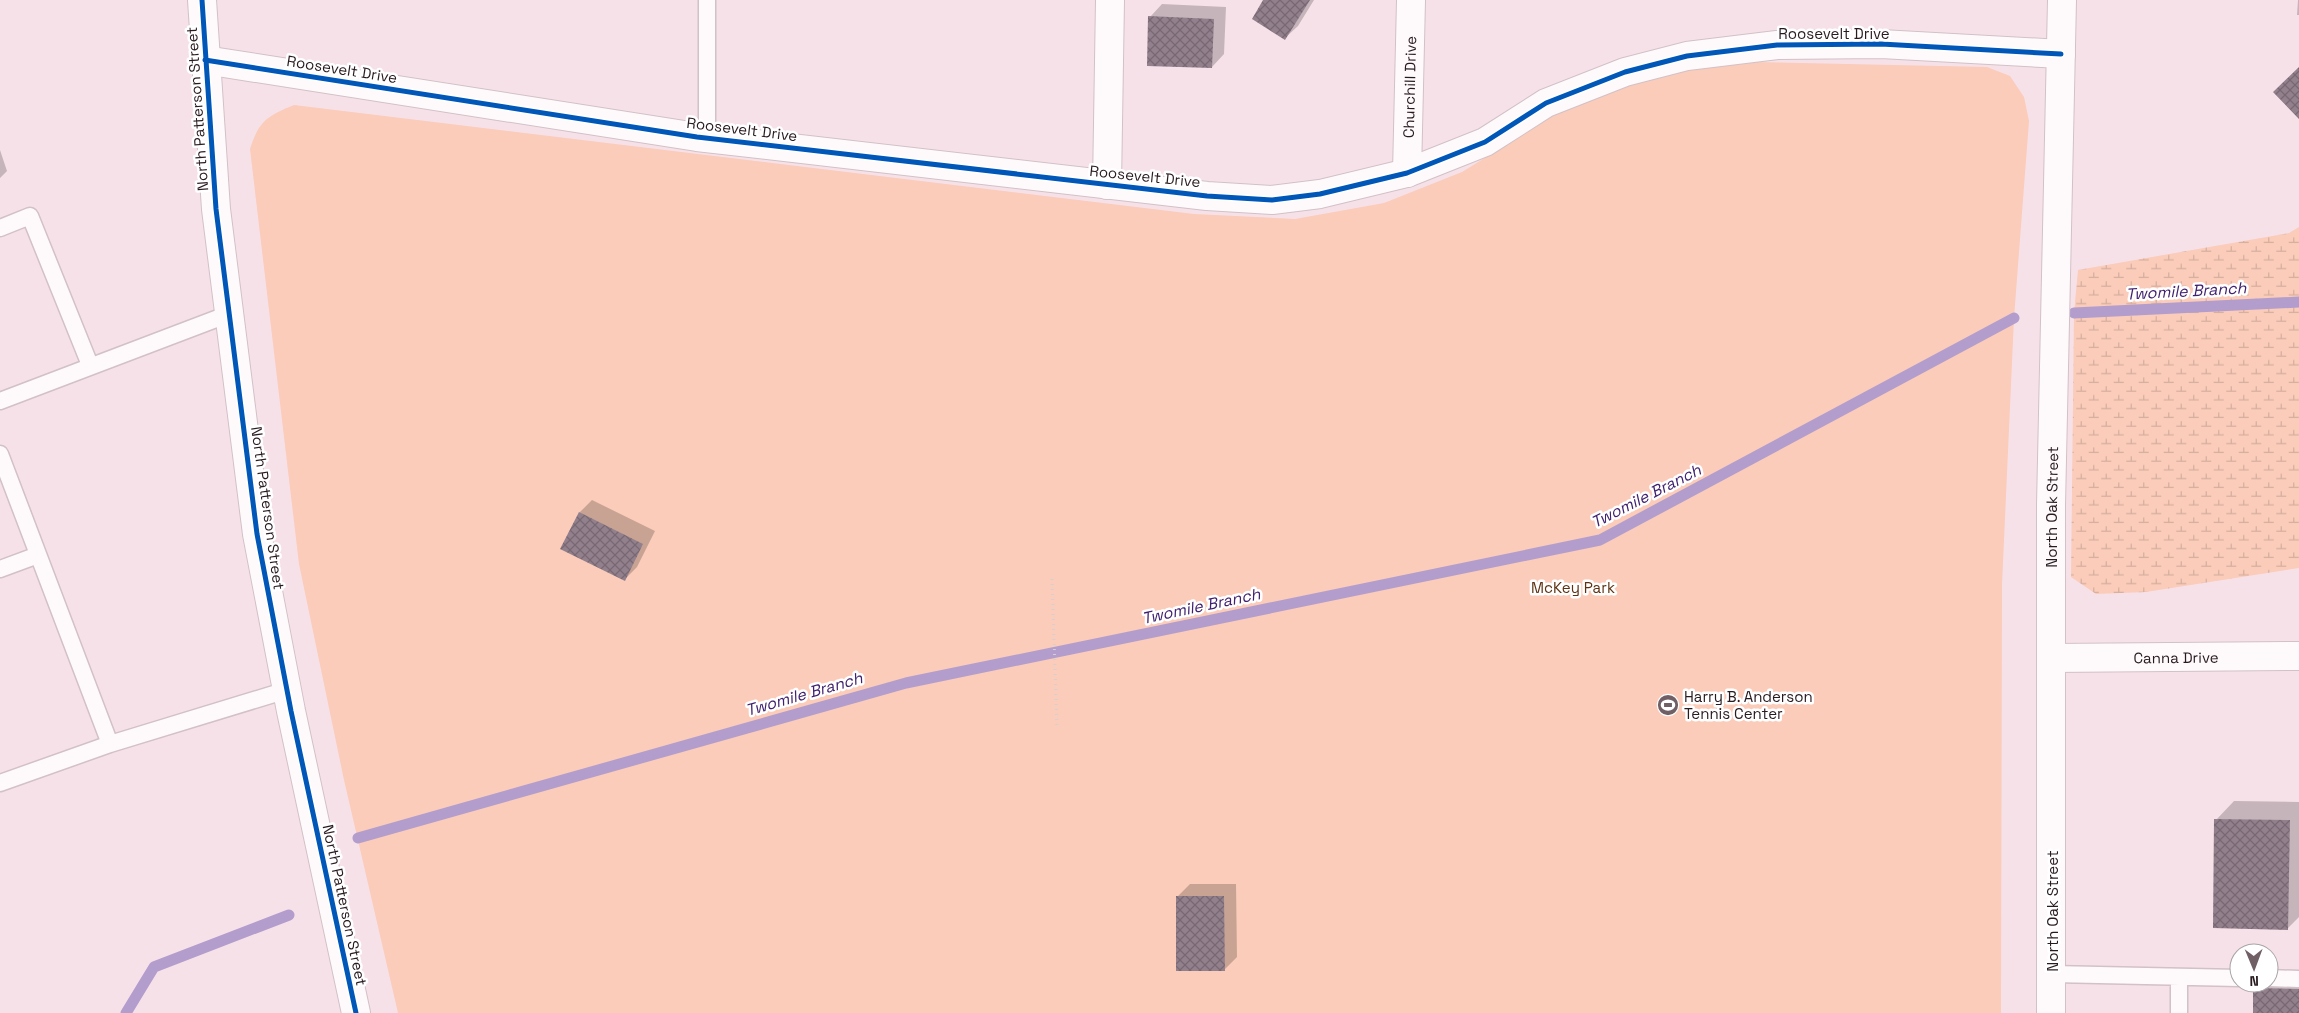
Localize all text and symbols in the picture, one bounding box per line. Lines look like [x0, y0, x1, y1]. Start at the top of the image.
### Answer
street label: Roosevelt Drive [1778, 24, 1890, 43]
street label: North Patterson Street [182, 26, 212, 192]
street label: Churchill Drive [1398, 36, 1420, 138]
street label: Roosevelt Drive [285, 51, 399, 87]
street label: Roosevelt Drive [686, 113, 799, 145]
street label: Roosevelt Drive [1089, 161, 1202, 191]
water label: Twomile Branch [2125, 277, 2248, 305]
street label: North Patterson Street [247, 425, 289, 591]
street label: North Oak Street [2042, 446, 2062, 568]
water label: Twomile Branch [1587, 459, 1706, 533]
park label: McKey Park [1531, 578, 1615, 597]
water label: Twomile Branch [1140, 583, 1263, 629]
street label: Canna Drive [2133, 647, 2219, 667]
water label: Twomile Branch [743, 667, 866, 721]
place label: Harry B. Anderson Tennis Center [1684, 687, 1813, 723]
sports icon: Harry B. Anderson Tennis Center [1656, 693, 1680, 717]
street label: North Patterson Street [319, 823, 371, 988]
street label: North Oak Street [2043, 850, 2062, 972]
north arrow [2229, 943, 2279, 993]
text: N [2249, 972, 2259, 990]

